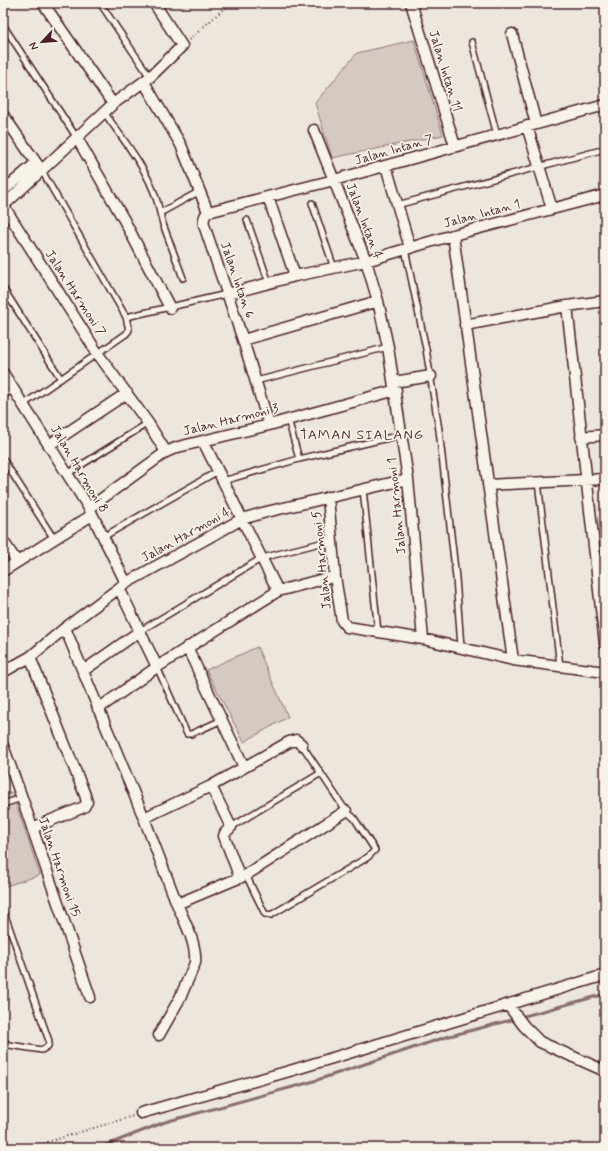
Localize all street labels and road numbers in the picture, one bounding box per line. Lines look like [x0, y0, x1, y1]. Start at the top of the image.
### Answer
street label: Jalan Intan 11 [425, 28, 465, 114]
street label: Jalan Intan 7 [353, 131, 435, 169]
street label: Jalan Intan 4 [342, 180, 386, 262]
street label: Jalan Intan 1 [442, 196, 522, 232]
street label: Jalan Intan 6 [216, 240, 258, 321]
street label: Jalan Harmoni 7 [41, 247, 109, 339]
street label: Jalan Harmoni 3 [182, 400, 280, 440]
street label: Jalan Harmoni 8 [46, 422, 112, 516]
street label: Jalan Harmoni 1 [383, 457, 411, 555]
street label: Jalan Harmoni 4 [138, 503, 234, 566]
street label: Jalan Harmoni 5 [308, 509, 336, 610]
street label: Jalan Harmoni 15 [34, 815, 84, 919]

